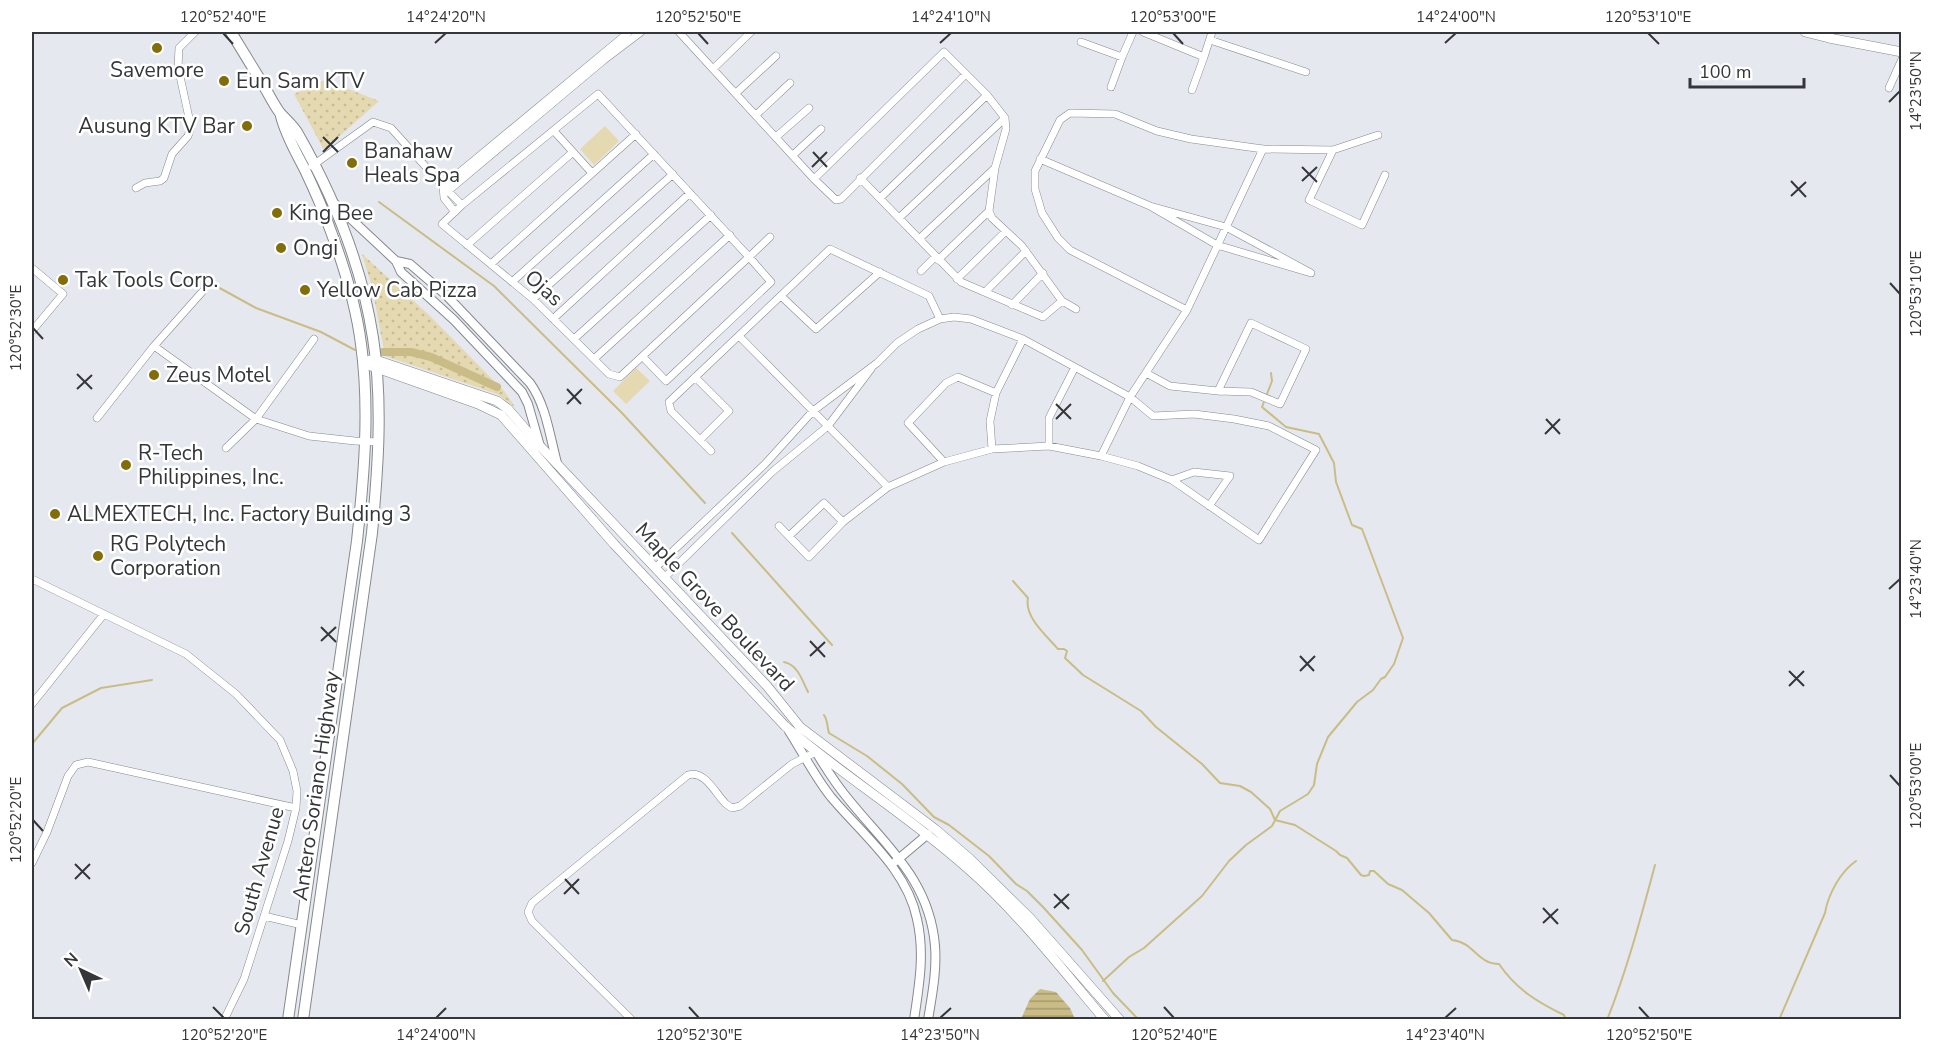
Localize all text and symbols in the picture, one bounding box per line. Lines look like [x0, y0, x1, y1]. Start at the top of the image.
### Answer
text: 120°52'40"E [180, 7, 266, 27]
text: 14°24'20"N [406, 7, 486, 27]
text: 120°52'50"E [655, 7, 741, 27]
text: 14°24'10"N [911, 7, 991, 27]
text: 120°53'00"E [1130, 7, 1216, 27]
text: 14°24'00"N [1416, 7, 1496, 27]
text: 120°53'10"E [1605, 7, 1691, 27]
marker: Savemore [150, 41, 164, 55]
scale bar [1690, 51, 1804, 89]
text: 14°23'50"N [1906, 51, 1926, 131]
place label: Savemore [110, 56, 204, 84]
text: 100 m [1699, 60, 1751, 84]
place label: Eun Sam KTV [236, 67, 365, 95]
marker: Eun Sam KTV [217, 74, 231, 88]
place label: Ausung KTV Bar [78, 112, 235, 140]
marker: Ausung KTV Bar [240, 119, 254, 133]
place label: Banahaw Heals Spa [364, 137, 460, 189]
marker: Banahaw Heals Spa [345, 156, 359, 170]
place label: King Bee [289, 199, 373, 227]
marker: King Bee [270, 206, 284, 220]
place label: Ongi [293, 234, 338, 262]
marker: Ongi [274, 241, 288, 255]
text: 120°53'10"E [1906, 251, 1926, 337]
street label: Ojas [519, 263, 569, 313]
place label: Tak Tools Corp. [75, 266, 218, 294]
marker: Tak Tools Corp. [56, 273, 70, 287]
place label: Yellow Cab Pizza [316, 276, 477, 304]
marker: Yellow Cab Pizza [298, 283, 312, 297]
text: 120°52'30"E [6, 285, 26, 371]
place label: Zeus Motel [166, 361, 271, 389]
marker: Zeus Motel [147, 368, 161, 382]
place label: R-Tech Philippines, Inc. [138, 439, 284, 491]
marker: R-Tech Philippines, Inc. [119, 458, 133, 472]
place label: ALMEXTECH, Inc. Factory Building 3 [67, 500, 411, 528]
marker: ALMEXTECH, Inc. Factory Building 3 [48, 507, 62, 521]
street label: Maple Grove Boulevard [629, 516, 801, 698]
place label: RG Polytech Corporation [110, 530, 226, 582]
text: 14°23'40"N [1906, 539, 1926, 619]
marker: RG Polytech Corporation [91, 549, 105, 563]
street label: Antero Soriano Highway [286, 669, 346, 903]
text: 120°53'00"E [1906, 743, 1926, 829]
text: 120°52'20"E [6, 777, 26, 863]
street label: South Avenue [227, 803, 291, 939]
north arrow [51, 940, 111, 1000]
text: N [59, 948, 83, 972]
text: 120°52'20"E [181, 1025, 267, 1045]
text: 14°24'00"N [396, 1025, 476, 1045]
text: 120°52'30"E [656, 1025, 742, 1045]
text: 14°23'50"N [900, 1025, 980, 1045]
text: 120°52'40"E [1131, 1025, 1217, 1045]
text: 14°23'40"N [1405, 1025, 1485, 1045]
text: 120°52'50"E [1606, 1025, 1692, 1045]

